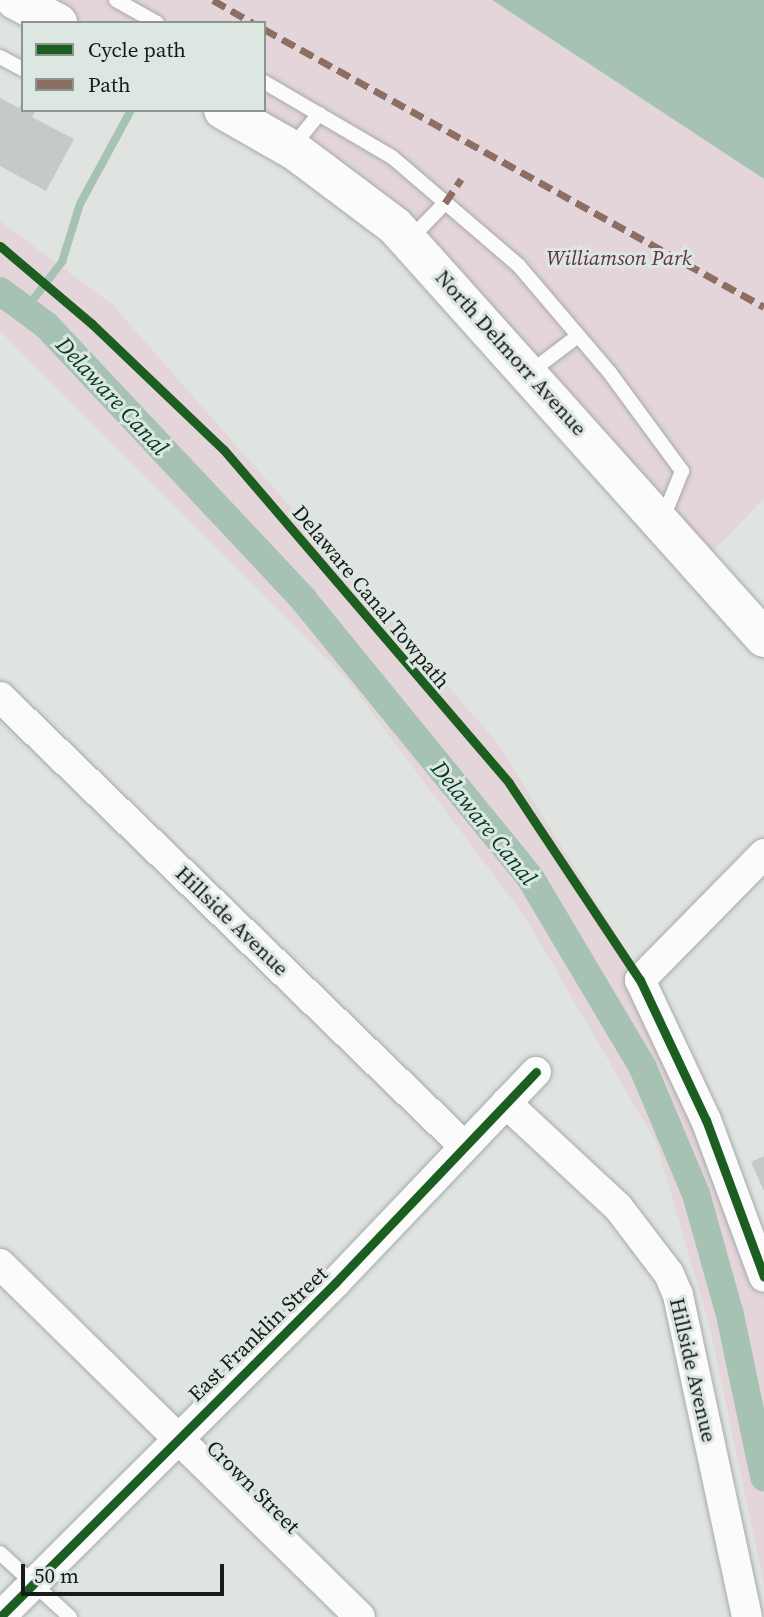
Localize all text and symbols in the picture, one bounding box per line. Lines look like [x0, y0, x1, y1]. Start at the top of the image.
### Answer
legend [21, 21, 266, 112]
text: Cycle path [88, 35, 186, 64]
text: Path [88, 70, 131, 99]
park label: Williamson Park [546, 245, 692, 271]
street label: North Delmorr Avenue [430, 265, 592, 441]
water label: Delaware Canal [50, 331, 174, 461]
street label: Delaware Canal Towpath [287, 500, 455, 694]
water label: Delaware Canal [425, 755, 543, 891]
street label: Hillside Avenue [170, 861, 294, 981]
street label: East Franklin Street [183, 1261, 333, 1407]
street label: Hillside Avenue [664, 1295, 722, 1445]
street label: Crown Street [201, 1435, 305, 1539]
scale bar [24, 1550, 228, 1594]
text: 50 m [34, 1561, 79, 1590]

